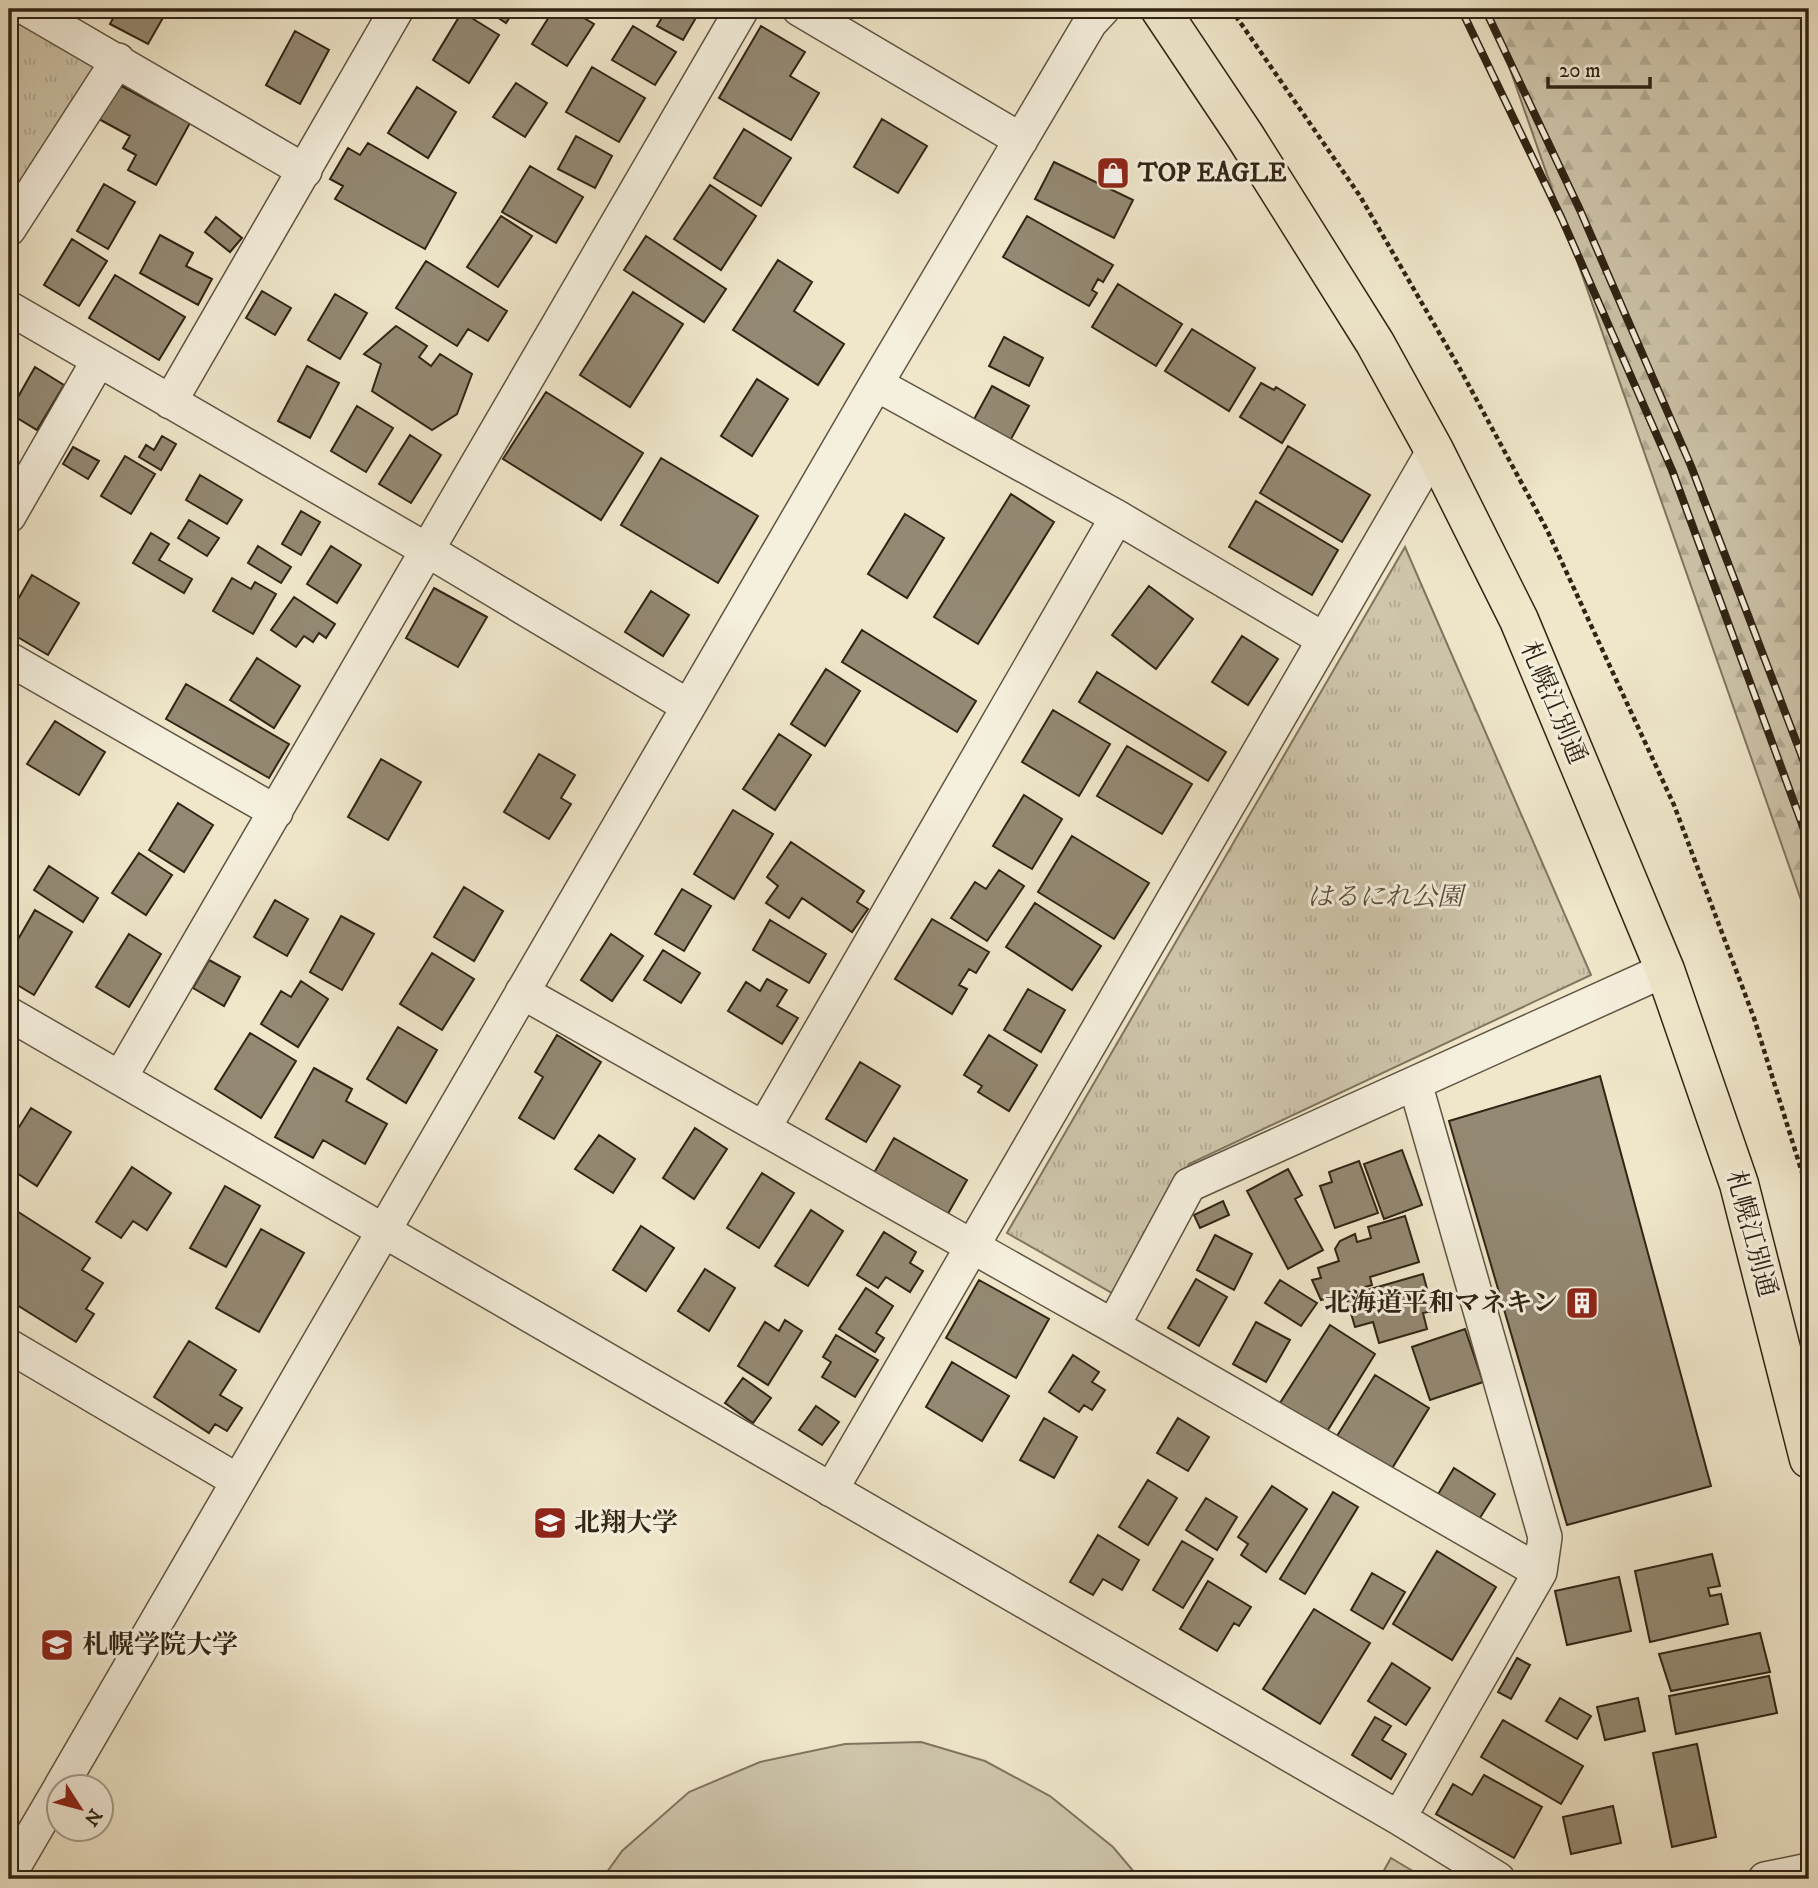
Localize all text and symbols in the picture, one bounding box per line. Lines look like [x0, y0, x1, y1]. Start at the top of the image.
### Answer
scale bar [1548, 46, 1650, 90]
text: 20 m [1559, 58, 1601, 84]
shop icon: TOP EAGLE [1094, 154, 1132, 192]
place label: TOP EAGLE [1137, 157, 1287, 190]
street label: 札幌江別通 [1512, 637, 1594, 769]
park label: はるにれ公園 [1307, 881, 1467, 914]
street label: 札幌江別通 [1718, 1167, 1784, 1301]
building icon: 北海道平和マネキン [1563, 1284, 1601, 1322]
place label: 北海道平和マネキン [1324, 1287, 1558, 1320]
school or university icon: 北翔大学 [531, 1504, 569, 1542]
place label: 北翔大学 [574, 1507, 678, 1540]
school or university icon: 札幌学院大学 [38, 1626, 76, 1664]
place label: 札幌学院大学 [82, 1629, 238, 1662]
north arrow [46, 1772, 116, 1842]
text: N [78, 1804, 106, 1831]

